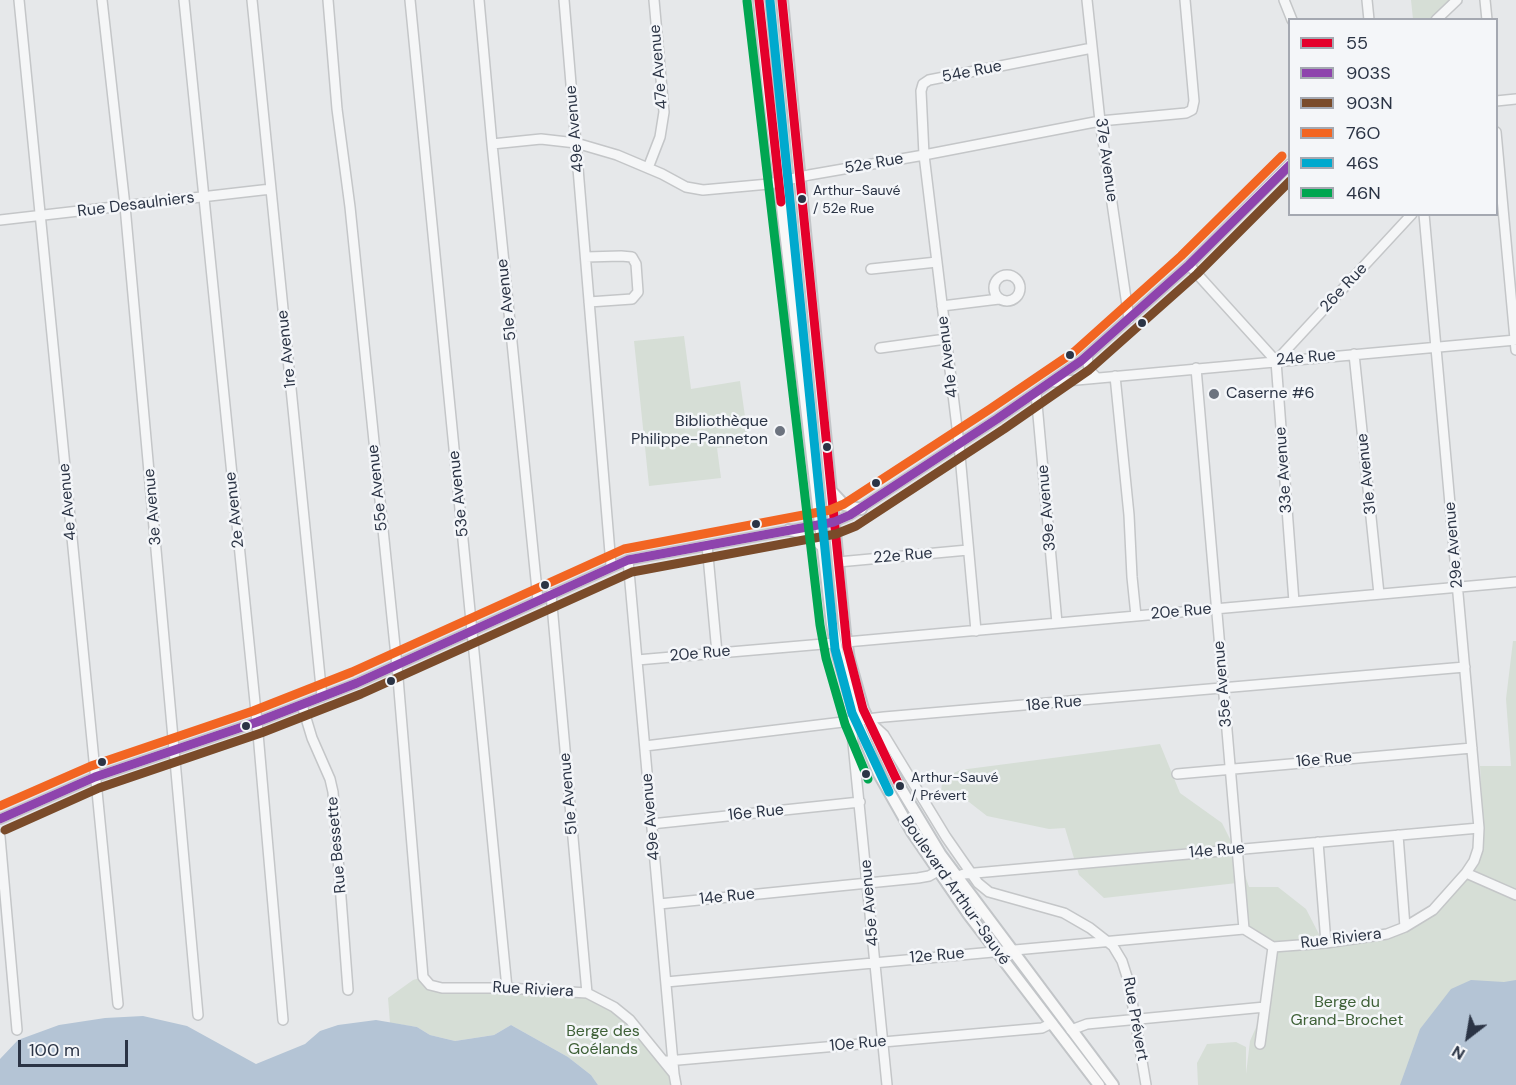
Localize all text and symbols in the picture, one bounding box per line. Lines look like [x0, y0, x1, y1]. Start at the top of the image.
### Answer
legend [1288, 18, 1498, 216]
street label: 47e Avenue [646, 24, 672, 110]
text: 55 [1346, 31, 1368, 55]
street label: 54e Rue [940, 57, 1004, 87]
text: 903S [1346, 61, 1391, 85]
street label: 49e Avenue [562, 85, 588, 173]
text: 903N [1346, 91, 1393, 115]
street label: 37e Avenue [1091, 117, 1121, 203]
text: 76O [1346, 121, 1380, 145]
street label: 52e Rue [843, 149, 905, 179]
text: 46S [1346, 151, 1379, 175]
text: 46N [1346, 181, 1381, 205]
place label: Arthur-Sauvé / 52e Rue [813, 183, 901, 216]
street label: Rue Desaulniers [76, 188, 196, 222]
marker: Arthur-Sauvé / 52e Rue [796, 193, 808, 205]
street label: 51e Avenue [493, 258, 521, 342]
street label: 26e Rue [1316, 259, 1372, 317]
street label: 1re Avenue [273, 309, 301, 389]
street label: 41e Avenue [933, 315, 963, 399]
unlabelled marker [1136, 317, 1148, 329]
street label: 24e Rue [1275, 346, 1337, 370]
unlabelled marker [1064, 349, 1076, 361]
place label: Caserne #6 [1226, 384, 1315, 404]
marker: Caserne #6 [1207, 387, 1221, 401]
place label: Bibliothèque Philippe-Panneton [631, 412, 768, 450]
marker: Bibliothèque Philippe-Panneton [773, 424, 787, 438]
street label: 33e Avenue [1271, 426, 1297, 514]
street label: 31e Avenue [1353, 432, 1381, 516]
unlabelled marker [821, 441, 833, 453]
street label: 55e Avenue [364, 444, 392, 532]
street label: 53e Avenue [445, 450, 473, 538]
street label: 4e Avenue [55, 463, 81, 541]
street label: 39e Avenue [1034, 464, 1060, 552]
street label: 3e Avenue [140, 468, 166, 546]
street label: 2e Avenue [221, 471, 249, 549]
unlabelled marker [870, 477, 882, 489]
street label: 29e Avenue [1441, 501, 1467, 589]
unlabelled marker [750, 518, 762, 530]
street label: 22e Rue [873, 544, 933, 568]
unlabelled marker [539, 579, 551, 591]
street label: 20e Rue [1150, 600, 1212, 624]
street label: 35e Avenue [1210, 640, 1236, 728]
street label: 20e Rue [669, 642, 731, 666]
unlabelled marker [385, 675, 397, 687]
street label: 18e Rue [1025, 692, 1083, 716]
unlabelled marker [240, 720, 252, 732]
street label: 16e Rue [1295, 748, 1353, 772]
street label: 51e Avenue [556, 752, 582, 836]
unlabelled marker [96, 756, 108, 768]
unlabelled marker [860, 768, 872, 780]
place label: Arthur-Sauvé / Prévert [911, 770, 999, 802]
street label: 49e Avenue [638, 773, 664, 861]
marker: Arthur-Sauvé / Prévert [894, 780, 906, 792]
street label: Rue Bessette [323, 796, 351, 894]
street label: 16e Rue [727, 801, 785, 825]
street label: Boulevard Arthur-Sauvé [896, 813, 1014, 969]
street label: 14e Rue [1188, 839, 1246, 863]
street label: 45e Avenue [857, 859, 883, 947]
street label: 14e Rue [698, 885, 756, 909]
street label: Rue Riviera [1299, 925, 1383, 953]
street label: 12e Rue [909, 944, 965, 968]
street label: Rue Prévert [1118, 975, 1152, 1063]
street label: Rue Riviera [492, 978, 574, 1002]
park label: Berge du Grand-Brochet [1291, 993, 1403, 1031]
north arrow [1438, 1007, 1498, 1067]
park label: Berge des Goélands [566, 1022, 640, 1060]
scale bar [21, 1028, 130, 1066]
street label: 10e Rue [829, 1032, 887, 1056]
text: 100 m [29, 1038, 80, 1062]
text: N [1448, 1041, 1469, 1065]

